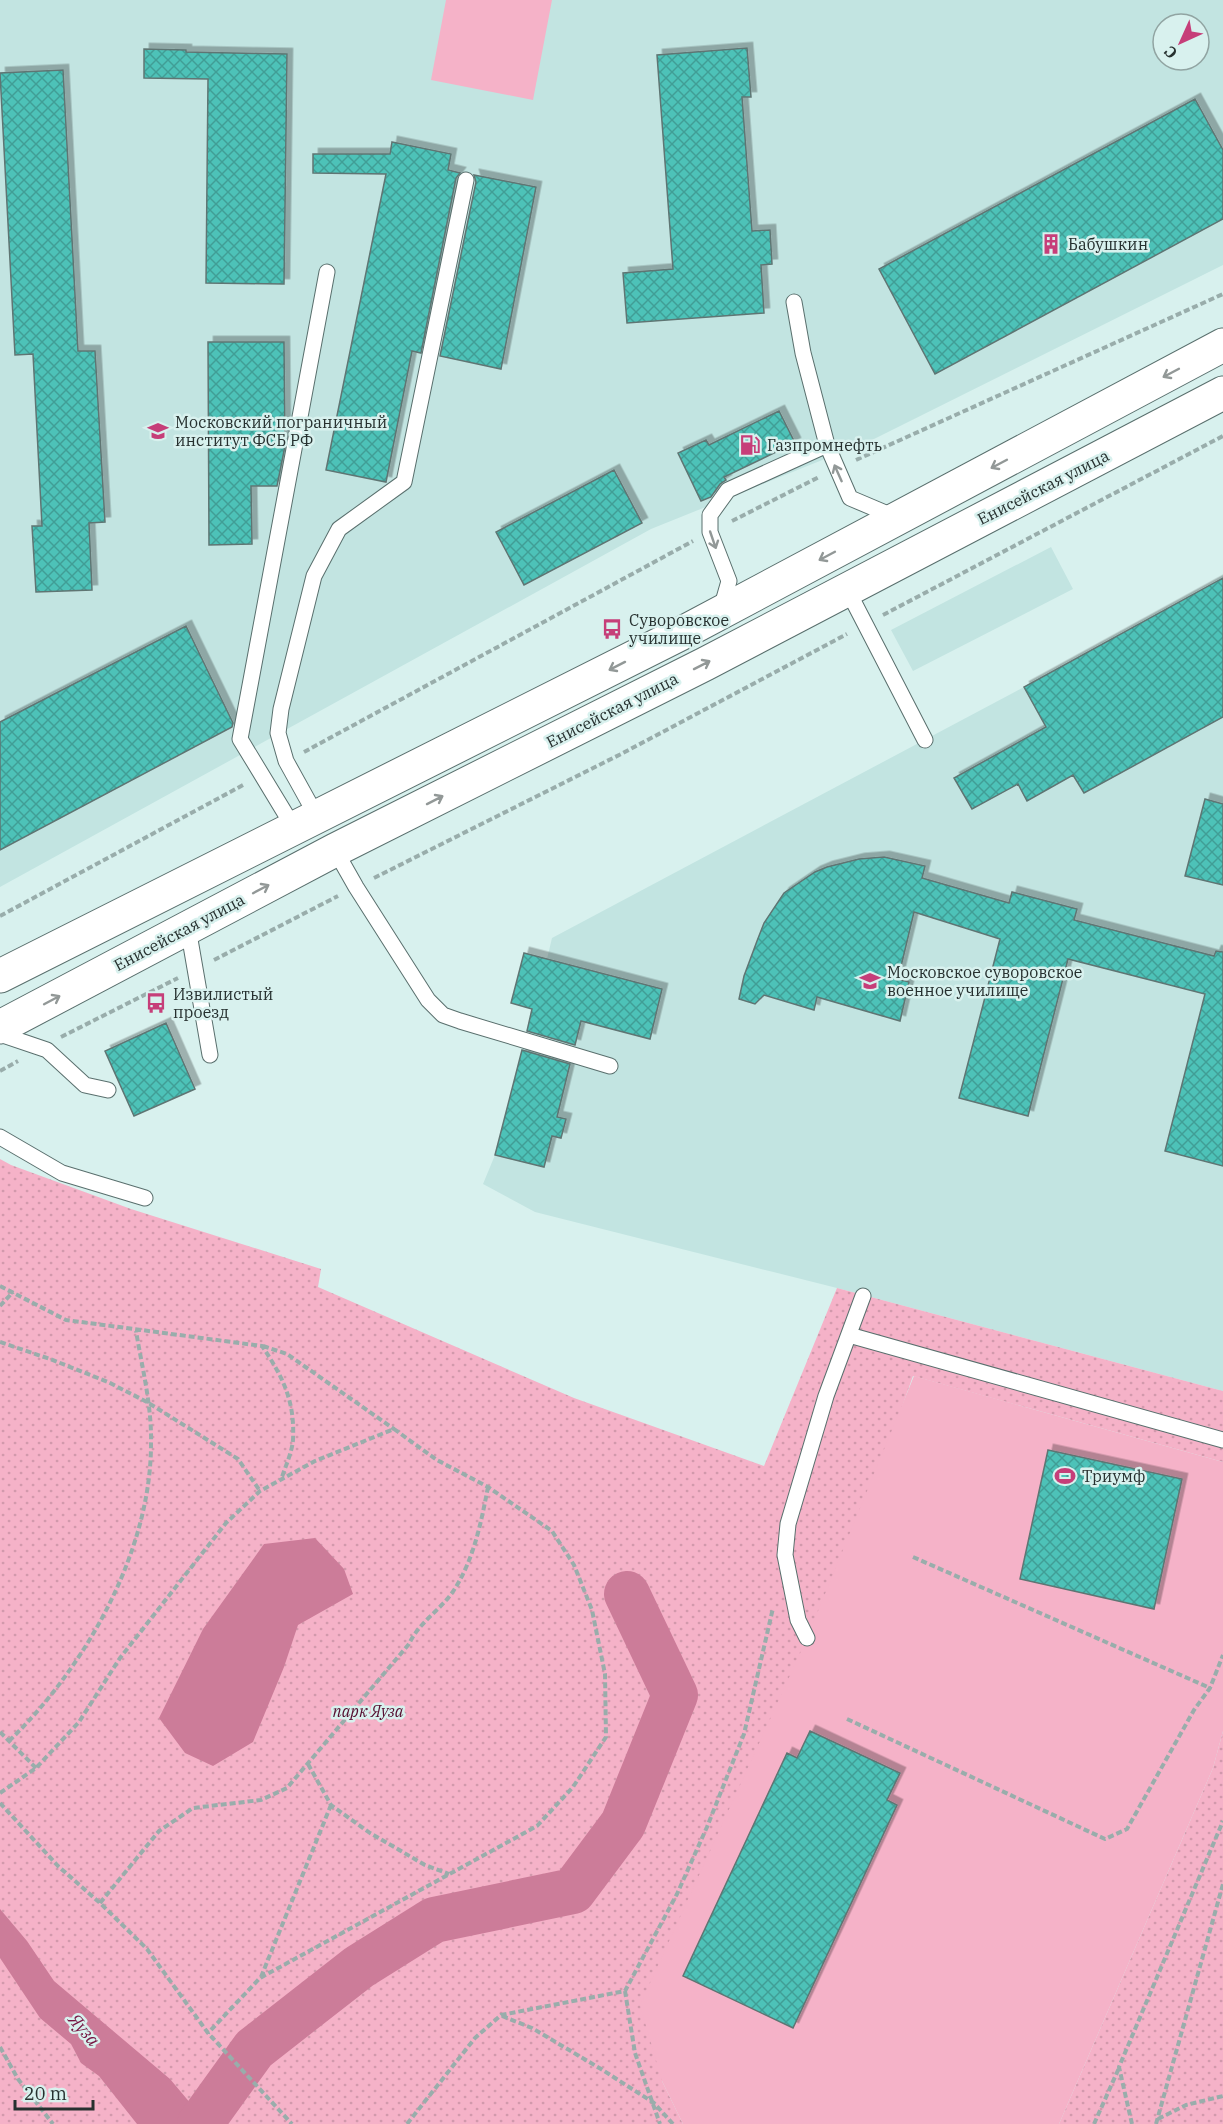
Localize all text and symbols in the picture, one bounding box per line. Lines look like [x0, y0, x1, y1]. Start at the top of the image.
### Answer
north arrow [1151, 12, 1211, 72]
text: С [1160, 42, 1181, 63]
building icon: Бабушкин [1039, 232, 1063, 256]
place label: Бабушкин [1068, 234, 1148, 254]
one-way arrow [1163, 368, 1181, 379]
place label: Московский пограничный институт ФСБ РФ [175, 412, 387, 450]
school or university icon: Московский пограничный институт ФСБ РФ [146, 419, 170, 443]
fuel station icon: Газпромнефть [738, 433, 762, 457]
place label: Газпромнефть [767, 435, 882, 455]
street label: Енисейская улица [974, 445, 1112, 529]
one-way arrow [991, 458, 1008, 470]
one-way arrow [832, 464, 844, 482]
one-way arrow [709, 530, 720, 549]
one-way arrow [819, 550, 836, 562]
place label: Суворовское училище [629, 610, 729, 648]
bus stop icon: Суворовское училище [600, 617, 624, 641]
one-way arrow [693, 658, 711, 670]
one-way arrow [608, 660, 626, 672]
street label: Енисейская улица [543, 668, 681, 752]
one-way arrow [425, 794, 443, 805]
one-way arrow [252, 883, 270, 894]
street label: Енисейская улица [110, 889, 248, 975]
place label: Московское суворовское военное училище [887, 962, 1082, 1000]
school or university icon: Московское суворовское военное училище [858, 969, 882, 993]
place label: Извилистый проезд [173, 984, 273, 1022]
bus stop icon: Извилистый проезд [144, 991, 168, 1015]
one-way arrow [42, 994, 60, 1005]
sports icon: Триумф [1053, 1464, 1077, 1488]
place label: Триумф [1082, 1466, 1145, 1486]
park label: парк Яуза [333, 1701, 404, 1721]
water label: Яуза [63, 2008, 105, 2051]
scale bar [15, 2073, 93, 2111]
text: 20 m [24, 2082, 67, 2105]

